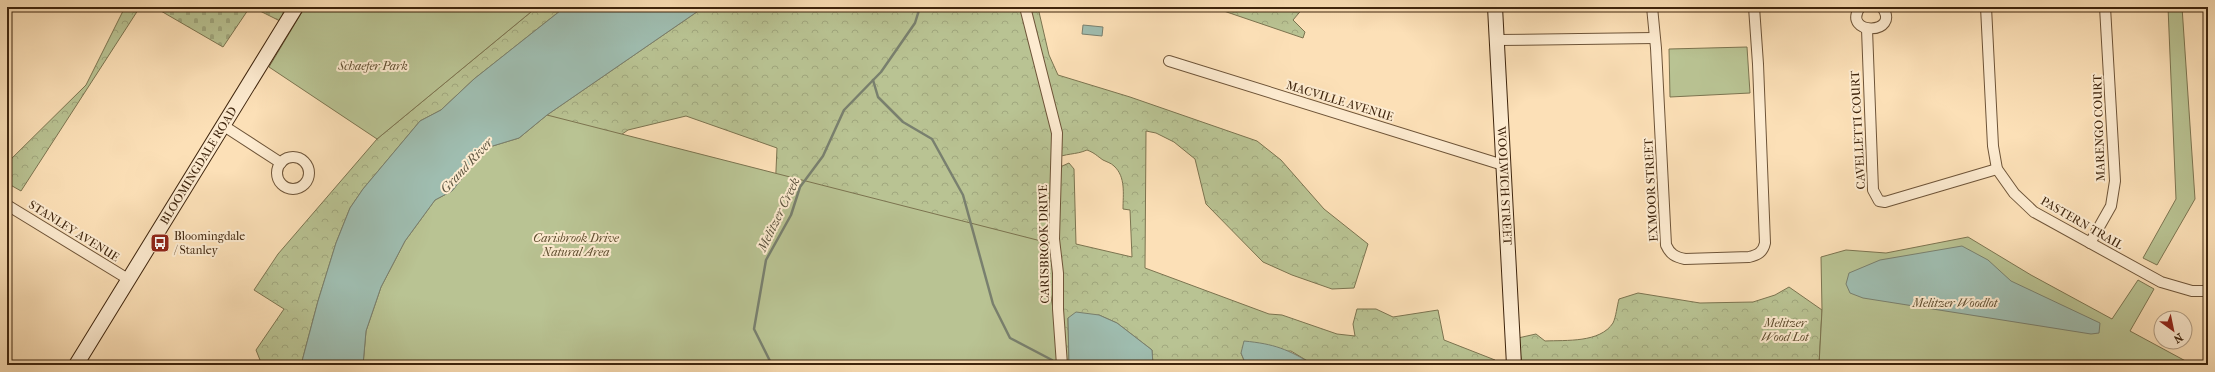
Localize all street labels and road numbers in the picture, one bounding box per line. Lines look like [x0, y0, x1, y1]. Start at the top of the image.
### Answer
street label: CAVELLETTI COURT [1848, 69, 1868, 190]
street label: MARENGO COURT [2090, 73, 2108, 182]
street label: MACVILLE AVENUE [1285, 78, 1395, 124]
street label: BLOOMINGDALE ROAD [157, 104, 240, 227]
street label: WOOLWICH STREET [1494, 125, 1515, 246]
street label: EXMOOR STREET [1641, 137, 1661, 242]
street label: CARISBROOK DRIVE [1036, 184, 1052, 304]
street label: PASTERN TRAIL [2038, 194, 2126, 253]
street label: STANLEY AVENUE [26, 197, 122, 265]

